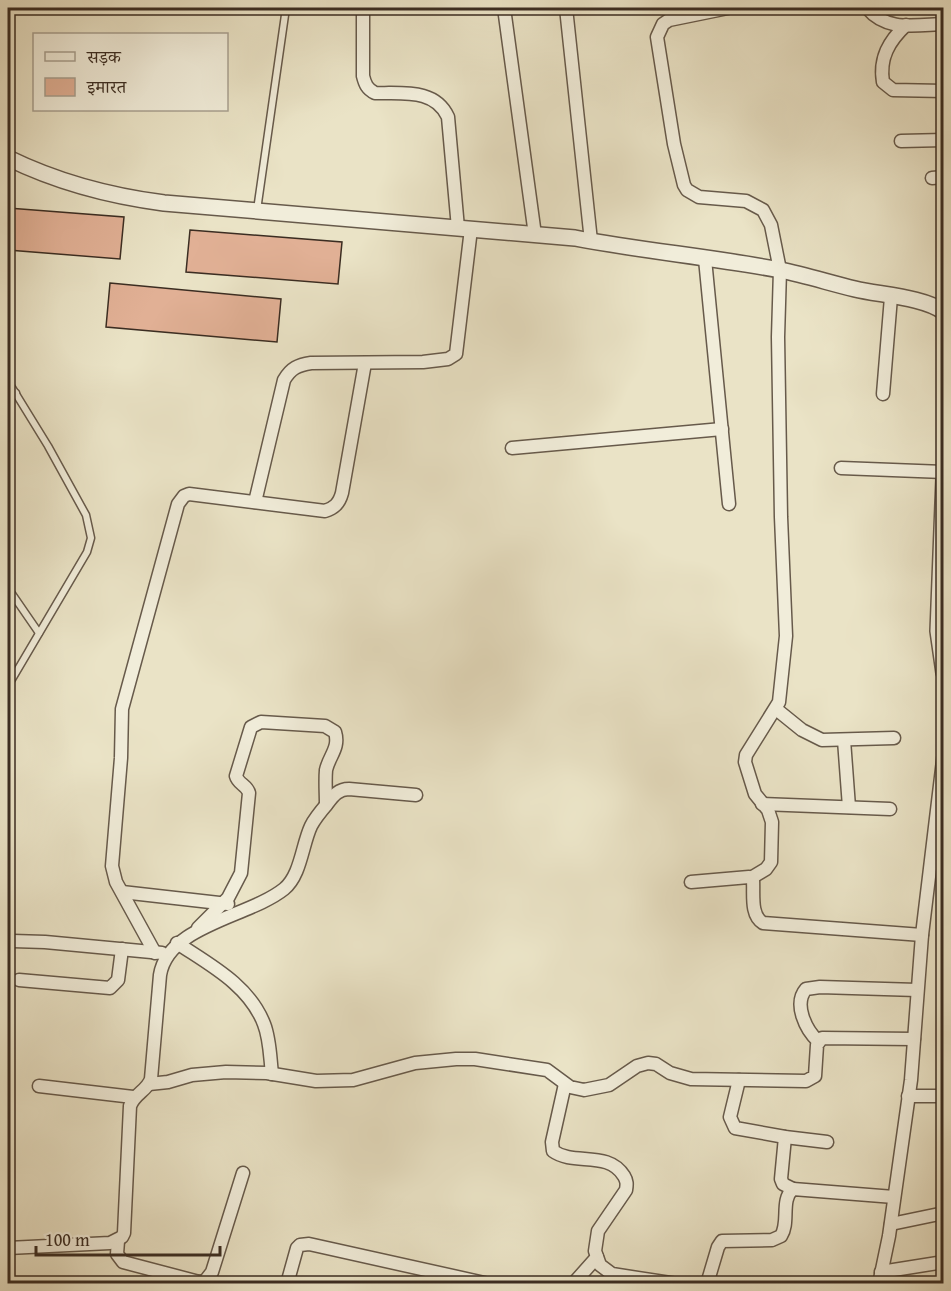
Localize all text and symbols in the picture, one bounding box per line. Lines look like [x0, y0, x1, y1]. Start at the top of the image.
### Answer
legend [33, 33, 228, 111]
text: सड़क [86, 43, 122, 70]
text: इमारत [86, 73, 127, 100]
scale bar [36, 1219, 220, 1257]
text: 100 m [45, 1226, 90, 1253]

